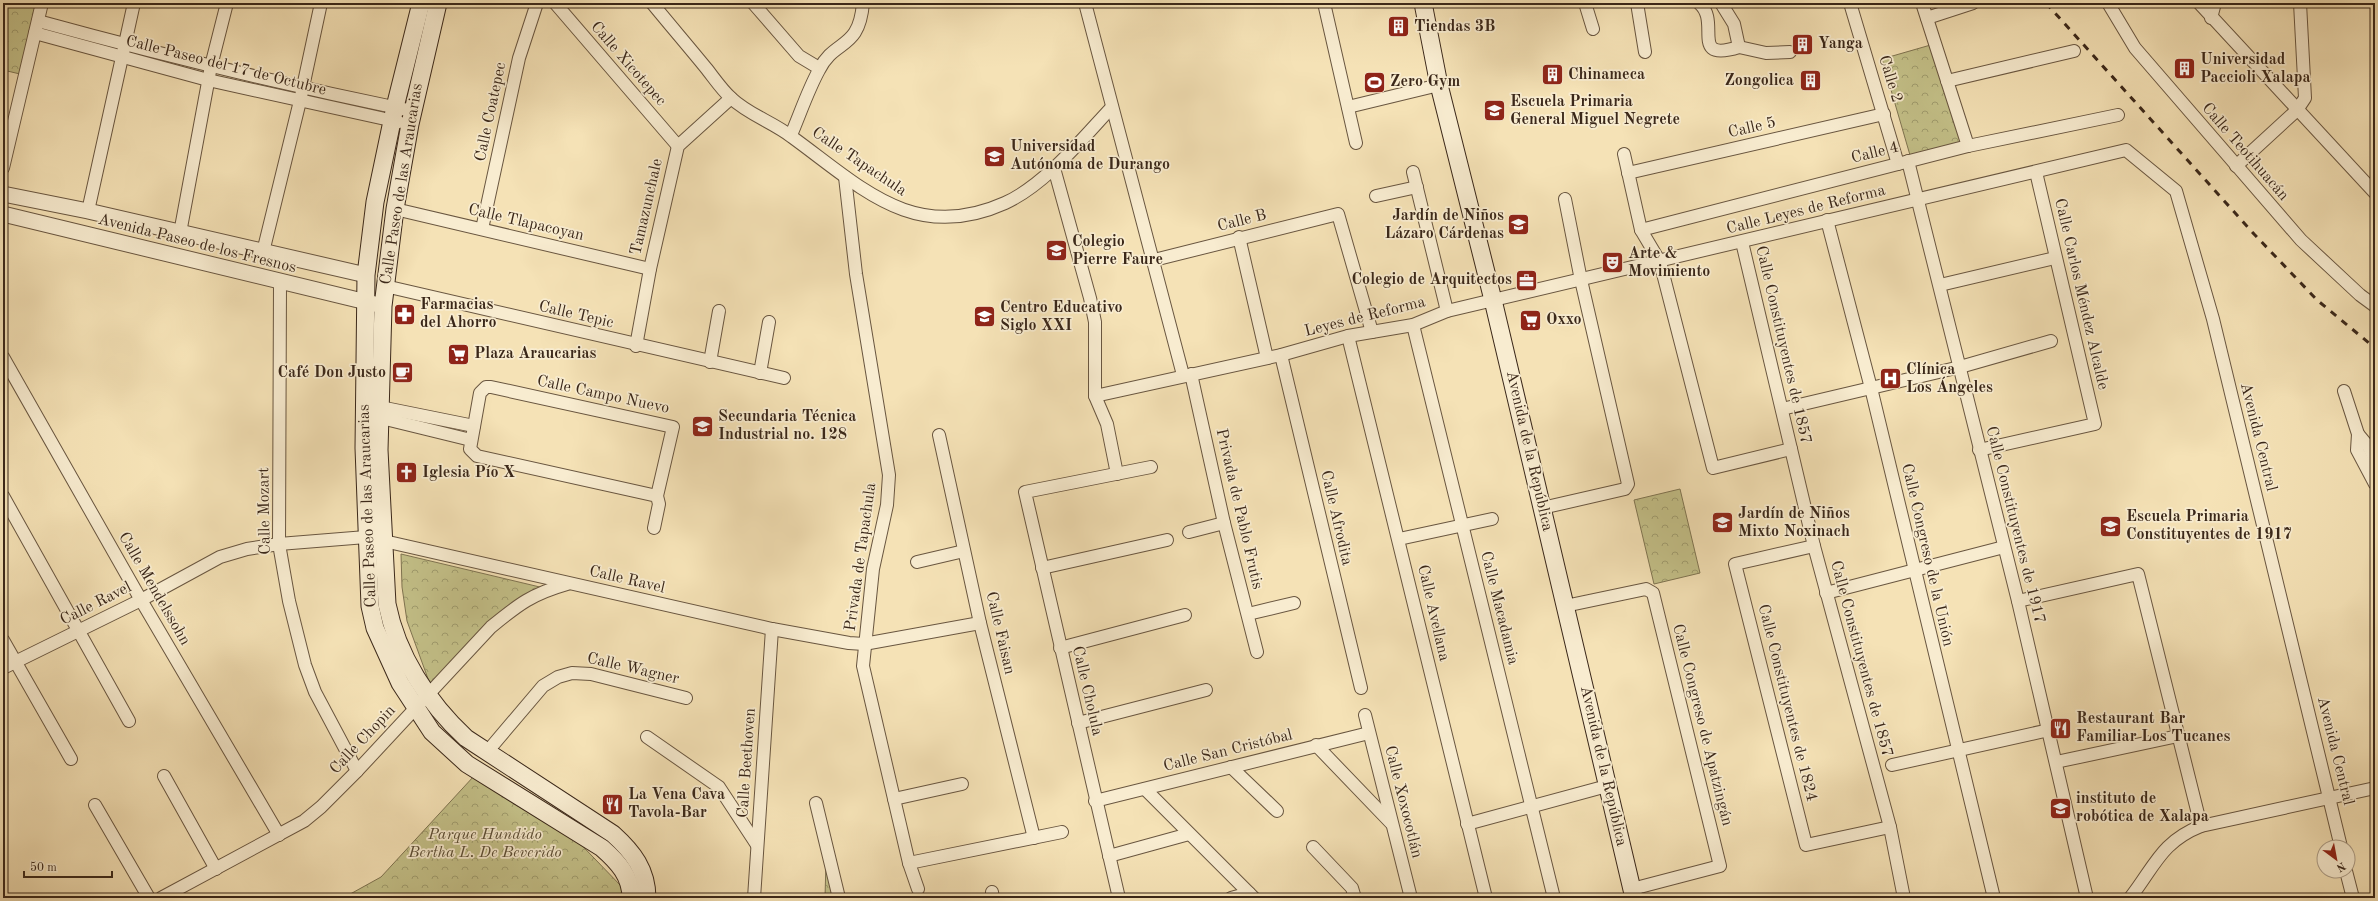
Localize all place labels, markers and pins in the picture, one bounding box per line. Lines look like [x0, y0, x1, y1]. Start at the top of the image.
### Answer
building icon: Tiendas 3B [1385, 14, 1411, 40]
place label: Tiendas 3B [1414, 19, 1495, 35]
building icon: Yanga [1789, 31, 1815, 57]
place label: Yanga [1818, 36, 1863, 52]
place label: Universidad Paccioli Xalapa [2200, 52, 2311, 86]
building icon: Universidad Paccioli Xalapa [2172, 56, 2198, 82]
building icon: Chinameca [1540, 62, 1566, 88]
place label: Chinameca [1568, 67, 1645, 83]
building icon: Zongolica [1797, 68, 1823, 94]
sports icon: Zero Gym [1361, 69, 1387, 95]
place label: Zongolica [1724, 73, 1794, 89]
place label: Zero Gym [1390, 74, 1460, 90]
place label: Escuela Primaria General Miguel Negrete [1510, 94, 1680, 128]
school or university icon: Escuela Primaria General Miguel Negrete [1482, 98, 1508, 124]
place label: Universidad Autónoma de Durango [1010, 139, 1170, 173]
school or university icon: Universidad Autónoma de Durango [982, 143, 1008, 169]
place label: Jardín de Niños Lázaro Cárdenas [1384, 208, 1504, 242]
school or university icon: Jardín de Niños Lázaro Cárdenas [1506, 212, 1532, 238]
place label: Colegio Pierre Faure [1072, 234, 1163, 268]
school or university icon: Colegio Pierre Faure [1043, 238, 1069, 264]
place label: Arte & Movimiento [1628, 246, 1710, 280]
theatre icon: Arte & Movimiento [1599, 250, 1625, 276]
office icon: Colegio de Arquitectos [1514, 267, 1540, 293]
place label: Colegio de Arquitectos [1352, 272, 1512, 288]
place label: Farmacias del Ahorro [420, 297, 497, 331]
place label: Centro Educativo Siglo XXI [1000, 300, 1123, 334]
pharmacy icon: Farmacias del Ahorro [391, 301, 417, 327]
school or university icon: Centro Educativo Siglo XXI [971, 304, 997, 330]
supermarket icon: Oxxo [1518, 307, 1544, 333]
place label: Oxxo [1546, 312, 1582, 328]
supermarket icon: Plaza Araucarias [445, 341, 471, 367]
place label: Plaza Araucarias [474, 346, 597, 362]
cafe icon: Café Don Justo [389, 360, 415, 386]
place label: Clínica Los Ángeles [1906, 362, 1993, 396]
place label: Café Don Justo [277, 365, 386, 381]
hospital icon: Clínica Los Ángeles [1878, 366, 1904, 392]
place label: Secundaria Técnica Industrial no. 128 [718, 409, 856, 443]
school or university icon: Secundaria Técnica Industrial no. 128 [690, 413, 716, 439]
church icon: Iglesia Pío X [394, 460, 420, 486]
place label: Iglesia Pío X [422, 465, 515, 481]
place label: Jardín de Niños Mixto Noxinach [1738, 506, 1850, 540]
place label: Escuela Primaria Constituyentes de 1917 [2126, 509, 2292, 543]
school or university icon: Jardín de Niños Mixto Noxinach [1710, 510, 1736, 536]
school or university icon: Escuela Primaria Constituyentes de 1917 [2097, 513, 2123, 539]
place label: Restaurant Bar Familiar Los Tucanes [2076, 711, 2231, 745]
restaurant icon: Restaurant Bar Familiar Los Tucanes [2048, 715, 2074, 741]
place label: La Vena Cava Tavola-Bar [628, 787, 725, 821]
restaurant icon: La Vena Cava Tavola-Bar [599, 791, 625, 817]
place label: instituto de robótica de Xalapa [2076, 791, 2209, 825]
school or university icon: instituto de robótica de Xalapa [2048, 795, 2074, 821]

